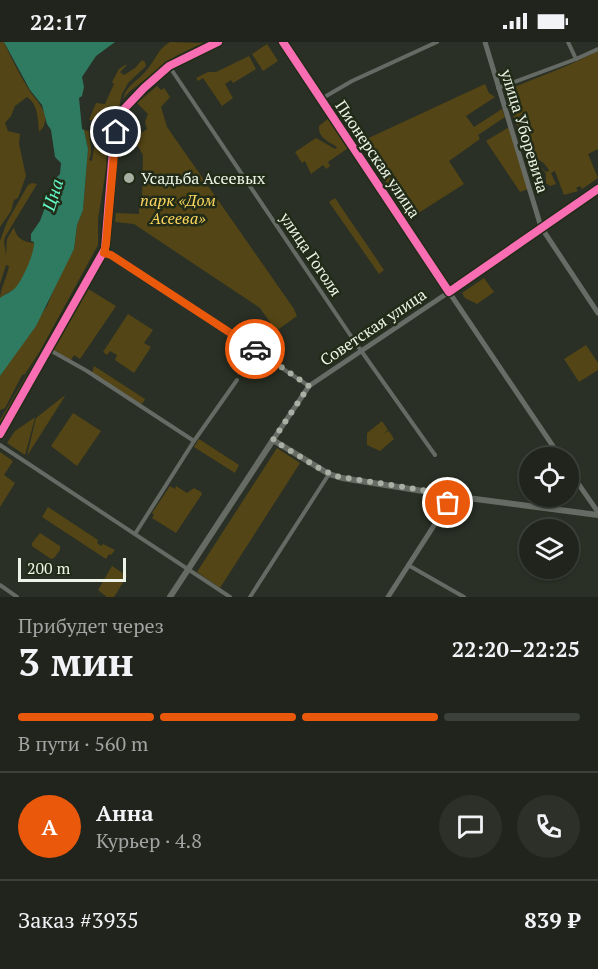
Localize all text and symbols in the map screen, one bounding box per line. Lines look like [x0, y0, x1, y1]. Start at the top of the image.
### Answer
text: 22:17 [30, 7, 87, 36]
street label: улица Уборевича [495, 66, 554, 195]
street label: Пионерская улица [330, 96, 426, 222]
pin [90, 106, 141, 157]
icon: home [99, 115, 132, 148]
place label: Усадьба Асеевых [141, 167, 266, 189]
marker: Усадьба Асеевых [122, 171, 136, 185]
water label: Цна [36, 176, 68, 215]
park label: парк «Дом Асеева» [140, 189, 216, 229]
street label: улица Гоголя [274, 207, 347, 300]
street label: Советская улица [316, 283, 430, 371]
courier [225, 319, 285, 379]
icon: car [239, 333, 272, 366]
map controls [519, 447, 579, 579]
button: locate [519, 447, 579, 507]
pin [422, 477, 473, 528]
icon: bag [431, 486, 464, 519]
button: layers [519, 519, 579, 579]
scale bar [18, 555, 126, 582]
text: 200 m [27, 557, 70, 579]
text: Прибудет через [18, 612, 164, 639]
text: 22:20–22:25 [452, 634, 580, 663]
text: 3 мин [18, 635, 134, 687]
text: В пути · 560 m [18, 730, 148, 757]
button: chat [439, 795, 502, 858]
button: phone [517, 795, 580, 858]
text: Анна [96, 798, 154, 827]
text: А [41, 812, 58, 841]
text: Курьер · 4.8 [96, 827, 202, 854]
text: Заказ #3935 [18, 905, 139, 934]
text: 839 ₽ [524, 905, 580, 934]

